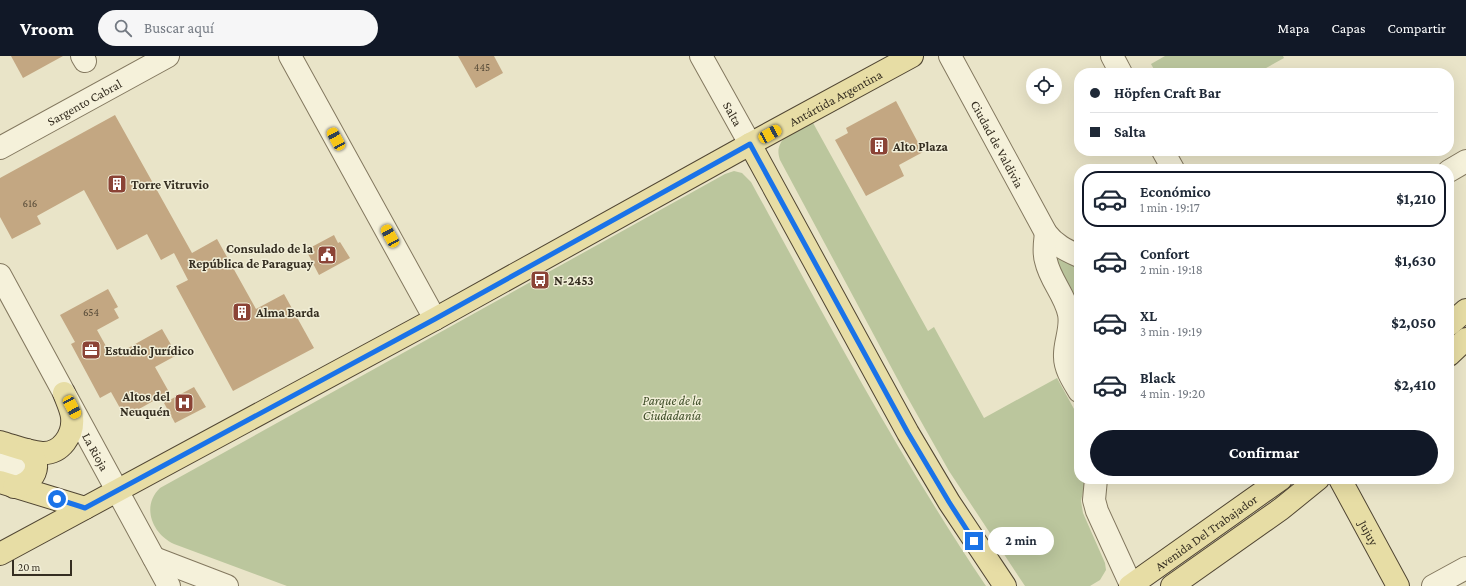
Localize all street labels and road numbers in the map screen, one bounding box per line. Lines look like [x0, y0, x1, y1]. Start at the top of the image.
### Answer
street label: Antártida Argentina [787, 67, 885, 129]
street label: Sargento Cabral [45, 76, 125, 129]
street label: Ciudad de Valdivia [967, 98, 1027, 190]
street label: Salta [720, 99, 746, 129]
street label: La Rioja [79, 430, 112, 474]
street label: Avenida Del Trabajador [1152, 491, 1261, 574]
street label: Jujuy [1355, 517, 1382, 549]

